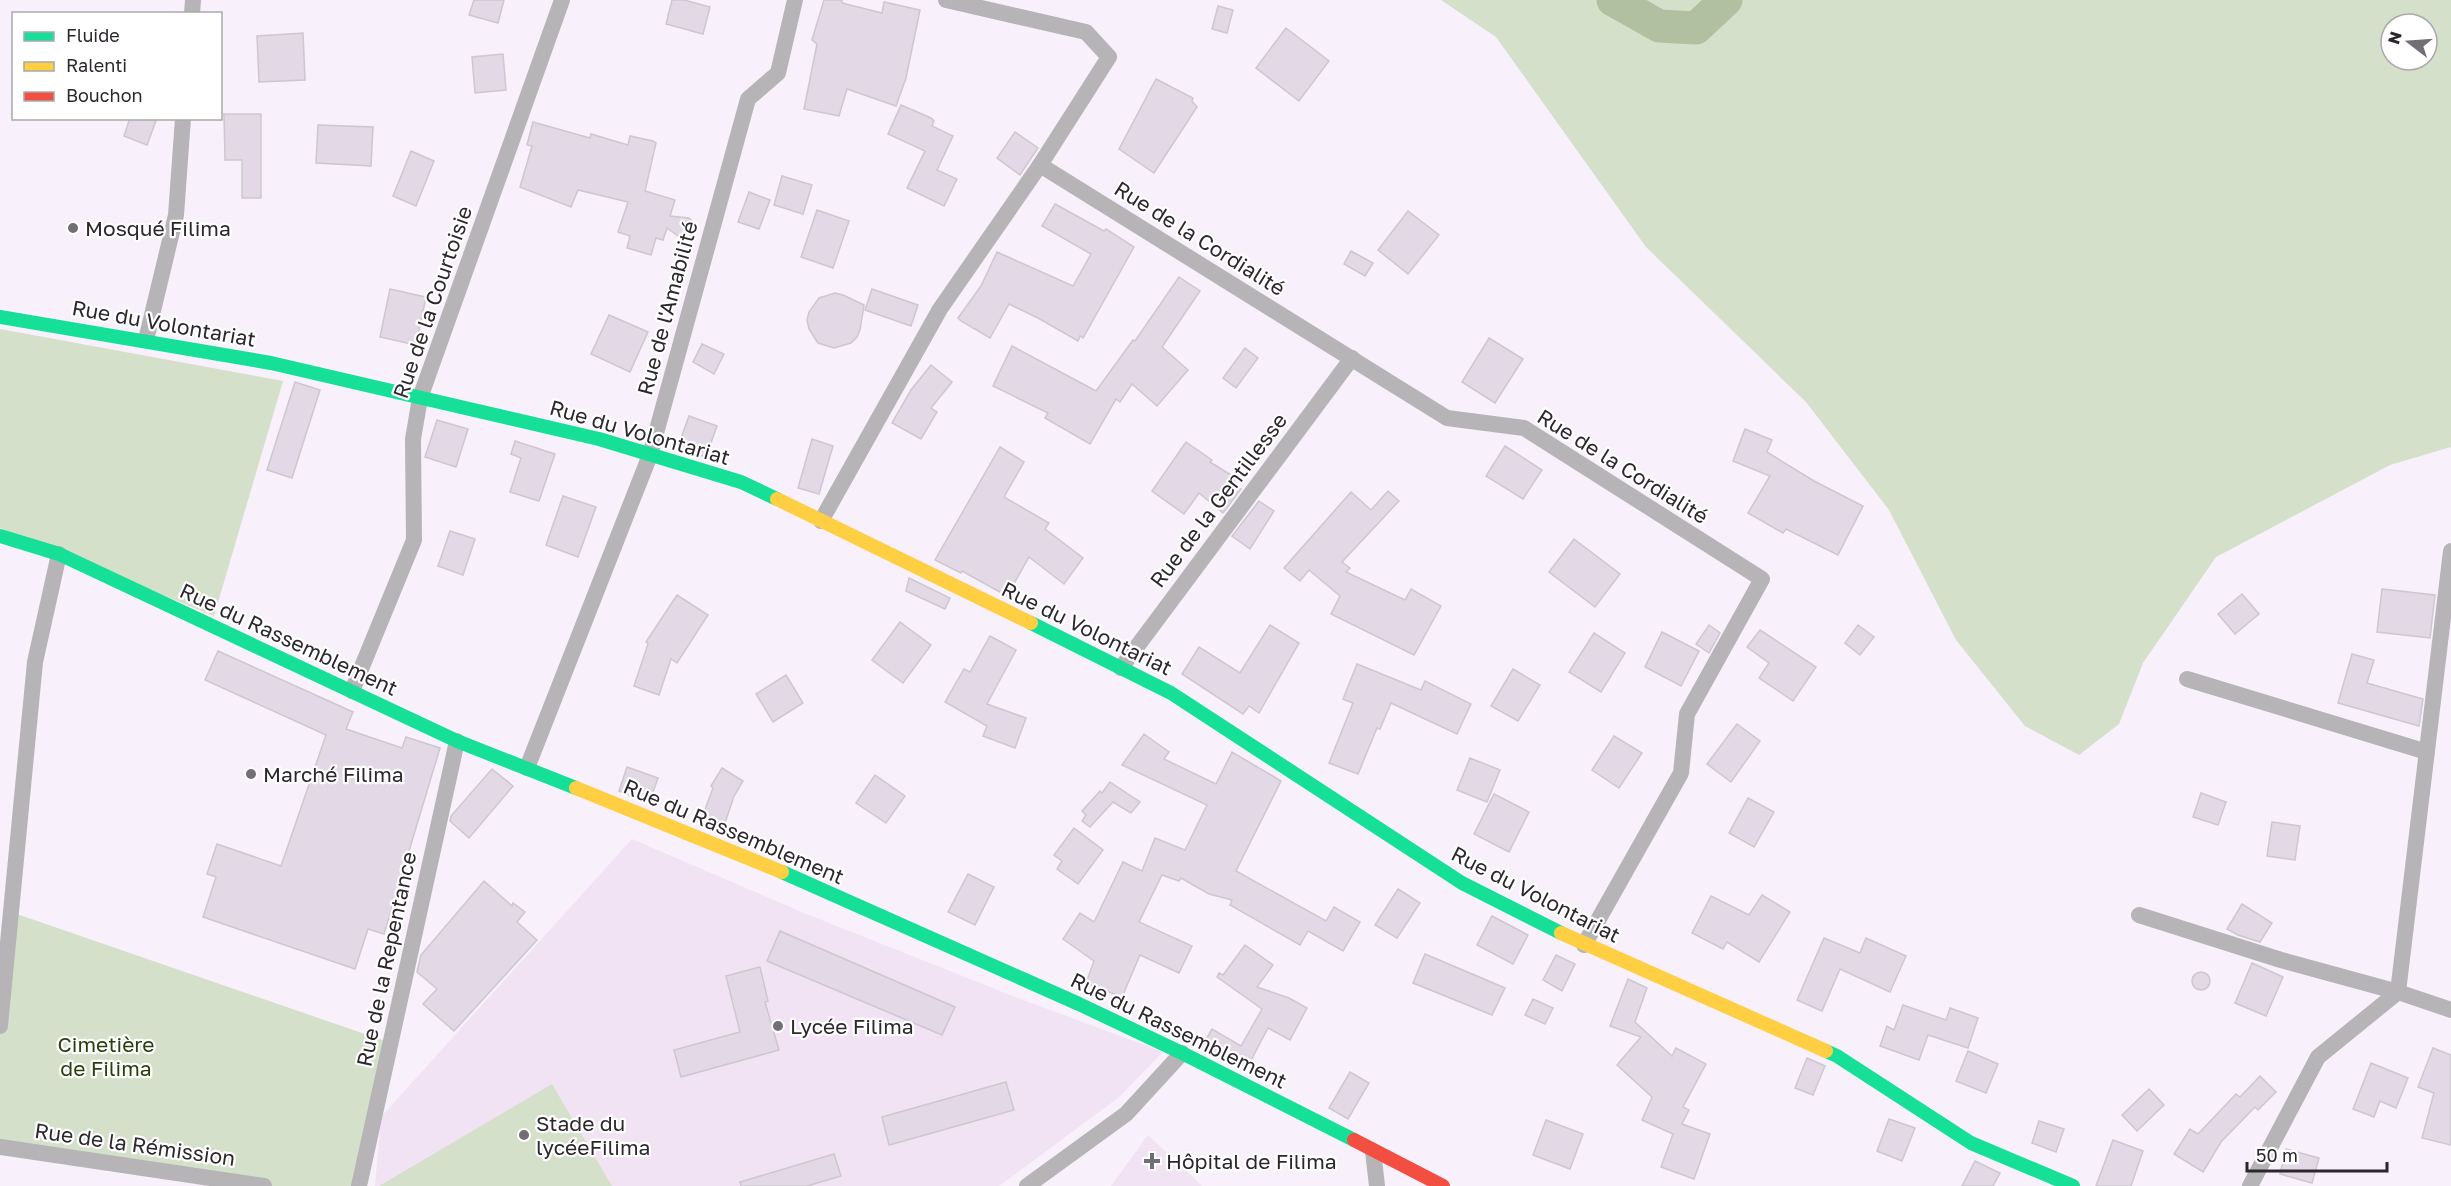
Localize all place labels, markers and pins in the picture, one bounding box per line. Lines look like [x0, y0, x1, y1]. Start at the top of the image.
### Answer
place label: Mosqué Filima [85, 215, 231, 241]
marker: Mosqué Filima [66, 221, 80, 235]
place label: Marché Filima [263, 761, 404, 787]
marker: Marché Filima [244, 767, 258, 781]
place label: Lycée Filima [790, 1013, 914, 1039]
marker: Lycée Filima [771, 1019, 785, 1033]
place label: Stade du lycéeFilima [536, 1110, 650, 1160]
marker: Stade du lycéeFilima [517, 1128, 531, 1142]
place label: Hôpital de Filima [1166, 1148, 1337, 1174]
marker: Hôpital de Filima [1143, 1152, 1161, 1170]

